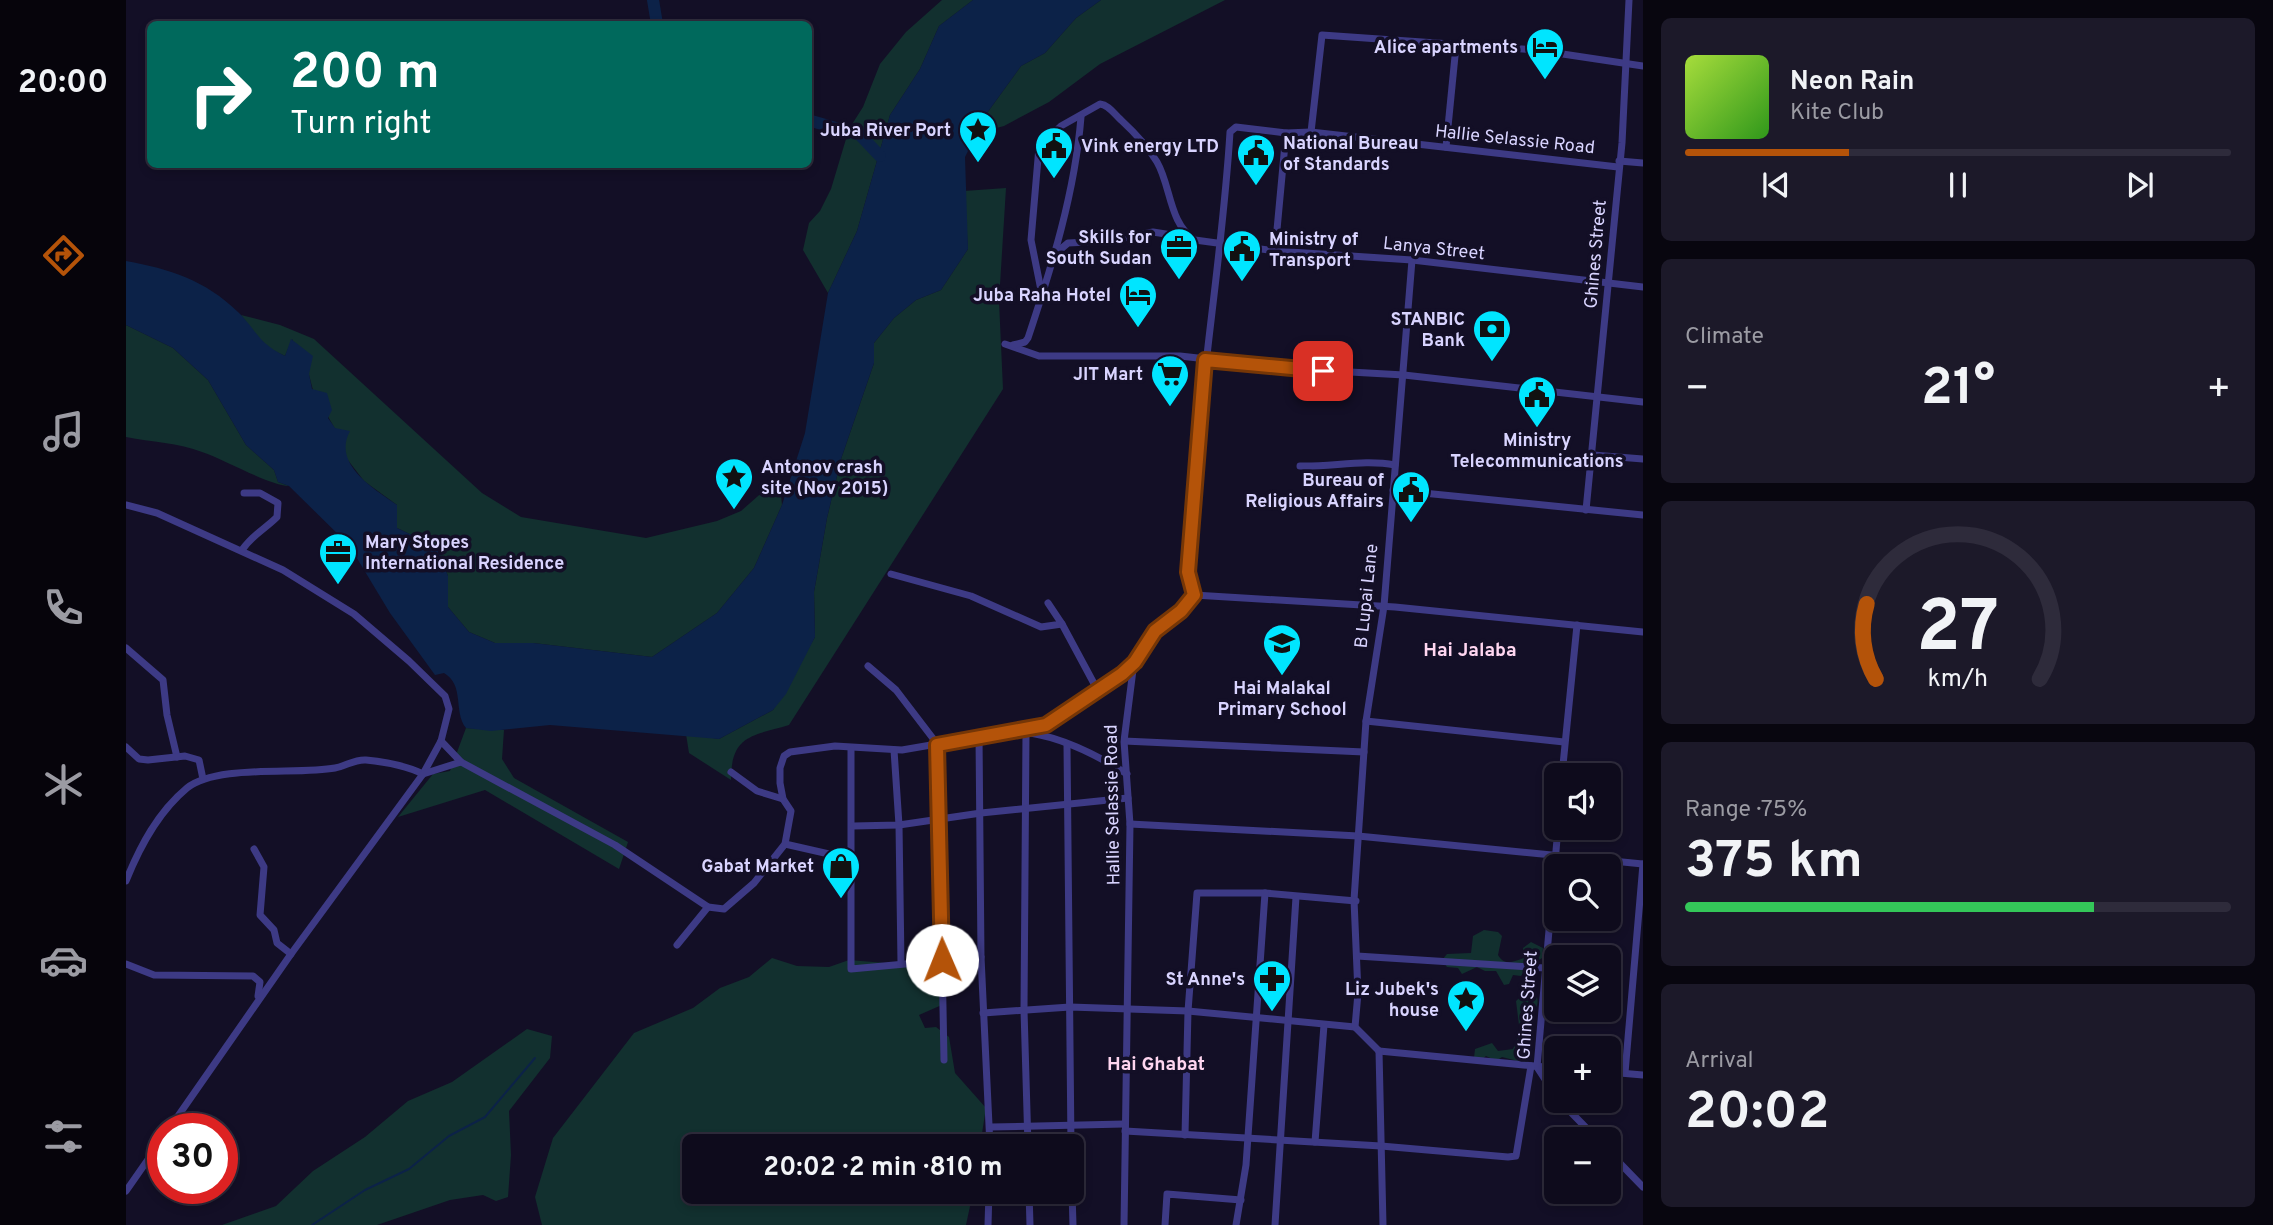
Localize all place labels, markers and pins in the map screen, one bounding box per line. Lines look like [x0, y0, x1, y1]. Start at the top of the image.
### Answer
hotel icon: Alice apartments [1524, 26, 1566, 81]
place label: Alice apartments [1374, 37, 1518, 60]
place icon: Juba River Port [957, 109, 999, 164]
place label: Juba River Port [820, 120, 951, 143]
public building icon: Vink energy LTD [1033, 125, 1075, 180]
public building icon: National Bureau of Standards [1235, 132, 1277, 187]
place label: National Bureau of Standards [1283, 133, 1419, 177]
place label: Vink energy LTD [1081, 136, 1219, 159]
office icon: Skills for South Sudan [1158, 226, 1200, 281]
place label: Skills for South Sudan [1046, 227, 1152, 271]
public building icon: Ministry of Transport [1221, 228, 1263, 283]
place label: Ministry of Transport [1269, 229, 1359, 273]
hotel icon: Juba Raha Hotel [1117, 274, 1159, 329]
place label: Juba Raha Hotel [973, 285, 1111, 308]
bank icon: STANBIC Bank [1471, 308, 1513, 363]
place label: STANBIC Bank [1391, 309, 1465, 353]
pin [1293, 341, 1353, 401]
supermarket icon: JIT Mart [1149, 353, 1191, 408]
place label: JIT Mart [1073, 364, 1143, 387]
public building icon: Ministry Telecommunications [1516, 374, 1558, 429]
place label: Ministry Telecommunications [1450, 430, 1624, 474]
place icon: Antonov crash site (Nov 2015) [713, 456, 755, 511]
place label: Antonov crash site (Nov 2015) [761, 457, 888, 501]
public building icon: Bureau of Religious Affairs [1390, 469, 1432, 524]
place label: Bureau of Religious Affairs [1245, 470, 1384, 514]
office icon: Mary Stopes International Residence [317, 531, 359, 586]
place label: Mary Stopes International Residence [365, 532, 564, 576]
school or university icon: Hai Malakal Primary School [1261, 622, 1303, 677]
place label: Hai Malakal Primary School [1217, 678, 1347, 722]
shop icon: Gabat Market [820, 845, 862, 900]
place label: Gabat Market [701, 856, 814, 879]
pharmacy icon: St Anne's [1251, 958, 1293, 1013]
place label: St Anne's [1166, 969, 1245, 992]
place icon: Liz Jubek's house [1445, 978, 1487, 1033]
place label: Liz Jubek's house [1345, 979, 1439, 1023]

